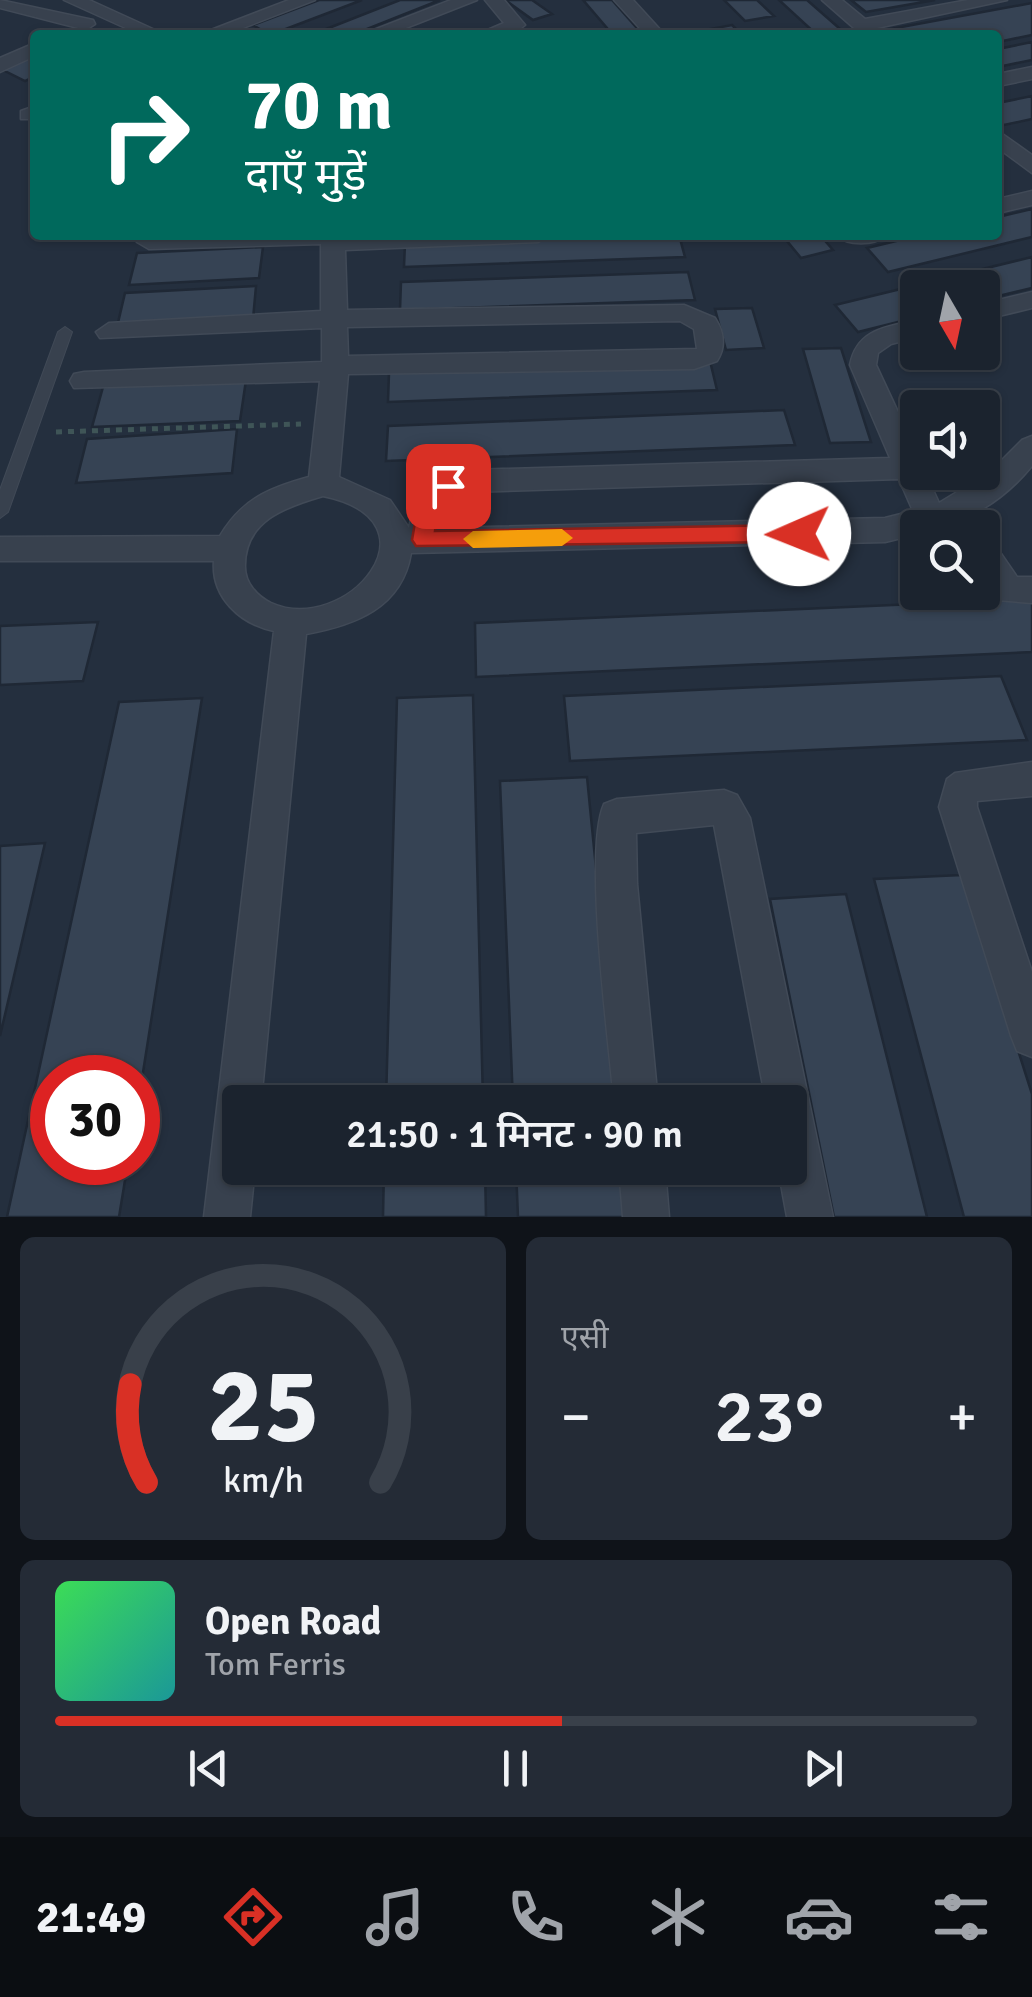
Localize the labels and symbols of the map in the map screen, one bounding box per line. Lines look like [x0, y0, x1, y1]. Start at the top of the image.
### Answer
north arrow [900, 270, 1000, 370]
pin [406, 444, 491, 529]
position arrow [747, 482, 851, 586]
speed limit sign: 30 [30, 1055, 160, 1185]

